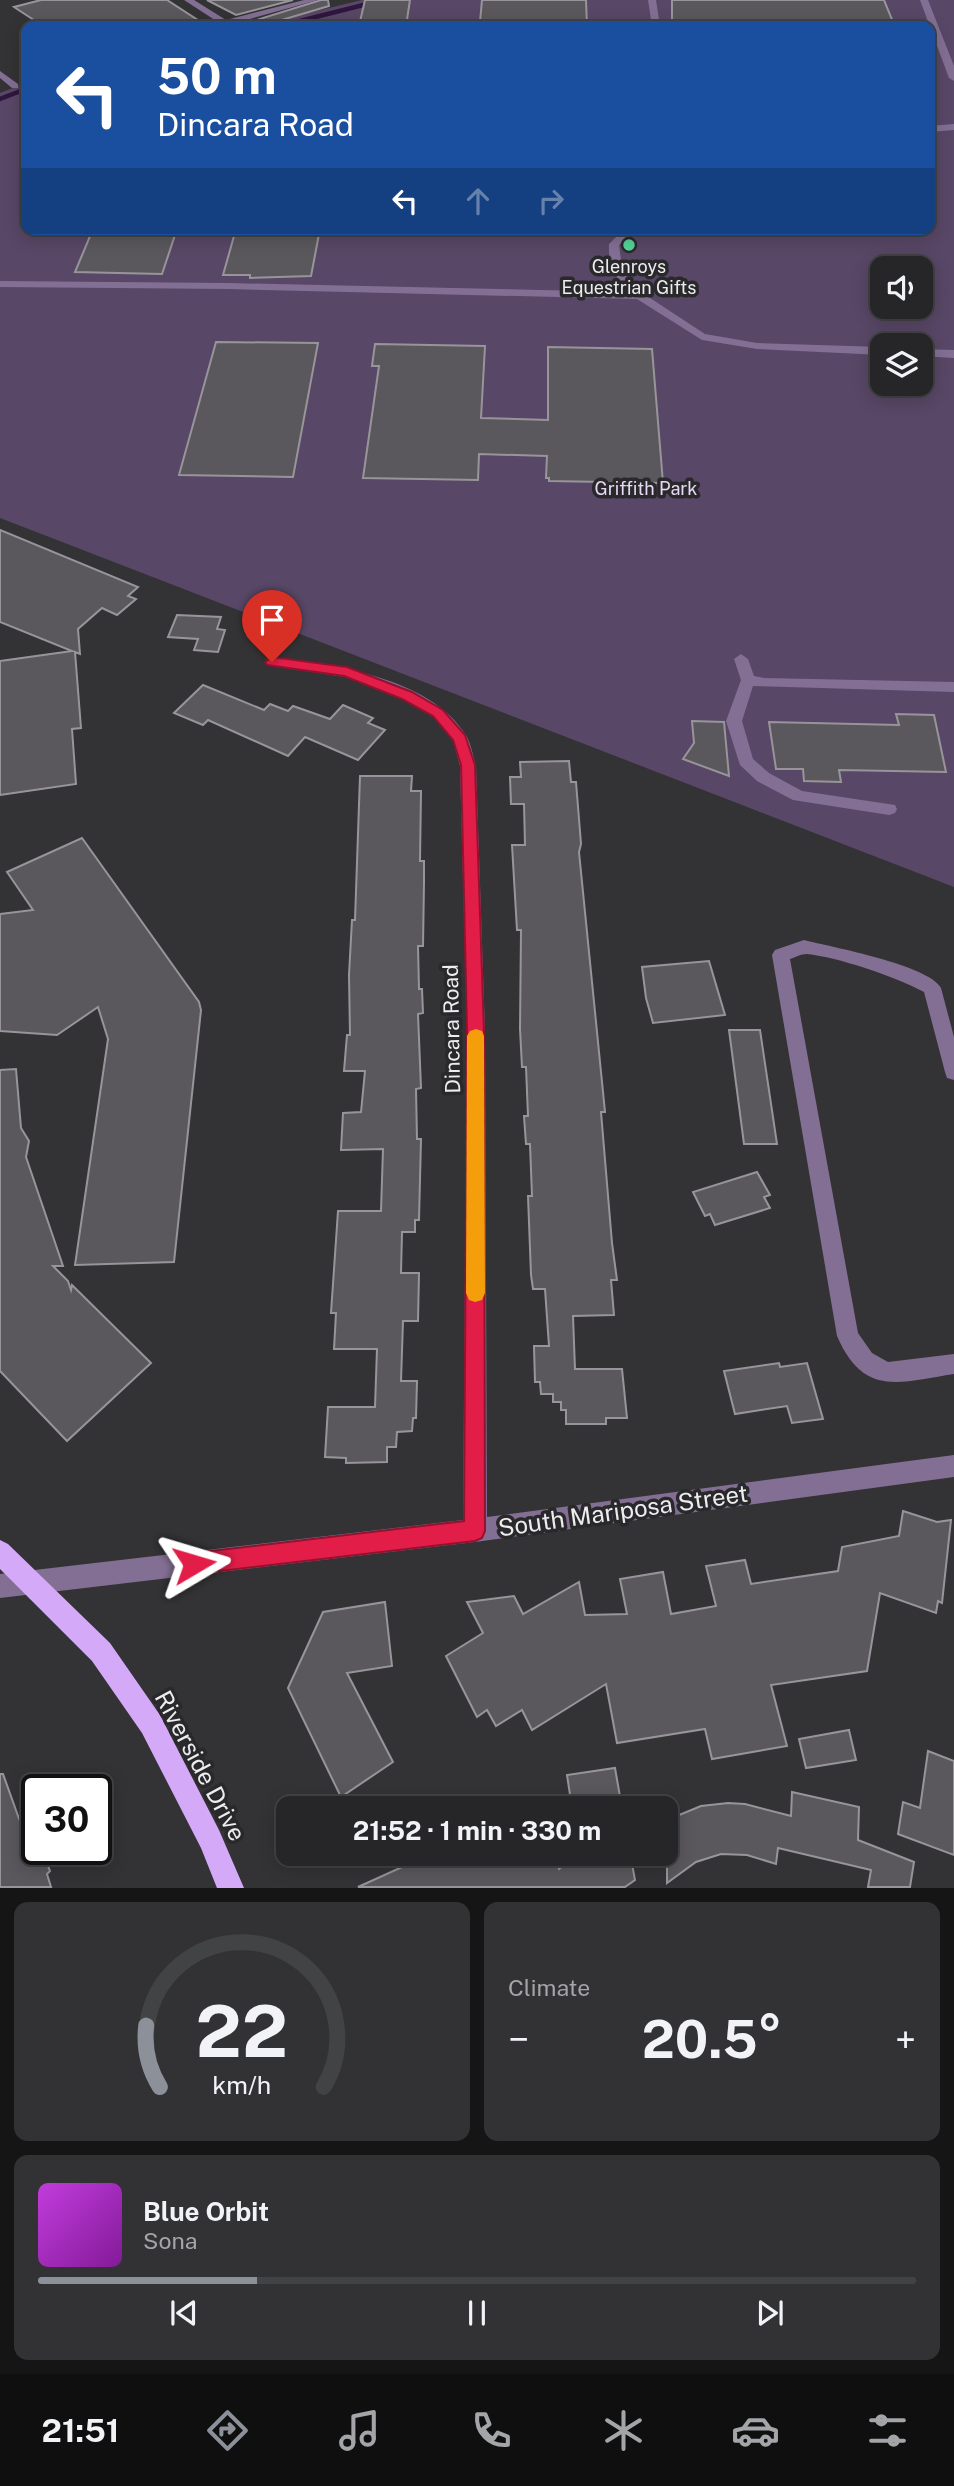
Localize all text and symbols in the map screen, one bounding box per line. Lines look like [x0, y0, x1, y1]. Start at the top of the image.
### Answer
text: 50 m [157, 47, 277, 105]
icon: left [42, 49, 133, 140]
text: Dincara Road [157, 106, 354, 143]
icon: left [386, 182, 424, 220]
icon: ahead [459, 182, 497, 220]
icon: right [532, 182, 570, 220]
marker: Glenroys Equestrian Gifts [621, 237, 637, 253]
place label: Glenroys Equestrian Gifts [562, 256, 696, 298]
map controls [870, 256, 933, 396]
button: sound [870, 256, 933, 319]
button: layers [870, 333, 933, 396]
park label: Griffith Park [595, 478, 697, 499]
pin [242, 590, 302, 662]
icon: arrive [253, 601, 291, 639]
street label: Dincara Road [438, 964, 465, 1094]
street label: South Mariposa Street [496, 1479, 749, 1541]
position arrow [157, 1527, 231, 1601]
street label: Riverside Drive [150, 1686, 252, 1845]
speed limit sign: 30 [21, 1774, 112, 1865]
text: 21:52 · 1 min · 330 m [353, 1815, 601, 1846]
text: Climate [508, 1974, 590, 2001]
text: 22 [196, 1989, 288, 2074]
text: 20.5° [642, 2009, 782, 2070]
text: − [508, 2017, 529, 2062]
text: + [895, 2017, 916, 2062]
text: km/h [213, 2070, 271, 2100]
text: Blue Orbit [143, 2196, 269, 2227]
text: Sona [143, 2227, 197, 2254]
icon: previous [165, 2294, 203, 2332]
icon: pause [458, 2294, 496, 2332]
icon: next [751, 2294, 789, 2332]
icon: directions [203, 2406, 252, 2455]
icon: music [335, 2406, 384, 2455]
icon: phone [467, 2406, 516, 2455]
icon: climate [599, 2406, 648, 2455]
icon: car [731, 2406, 780, 2455]
icon: filters [863, 2406, 912, 2455]
text: 21:51 [42, 2412, 120, 2449]

